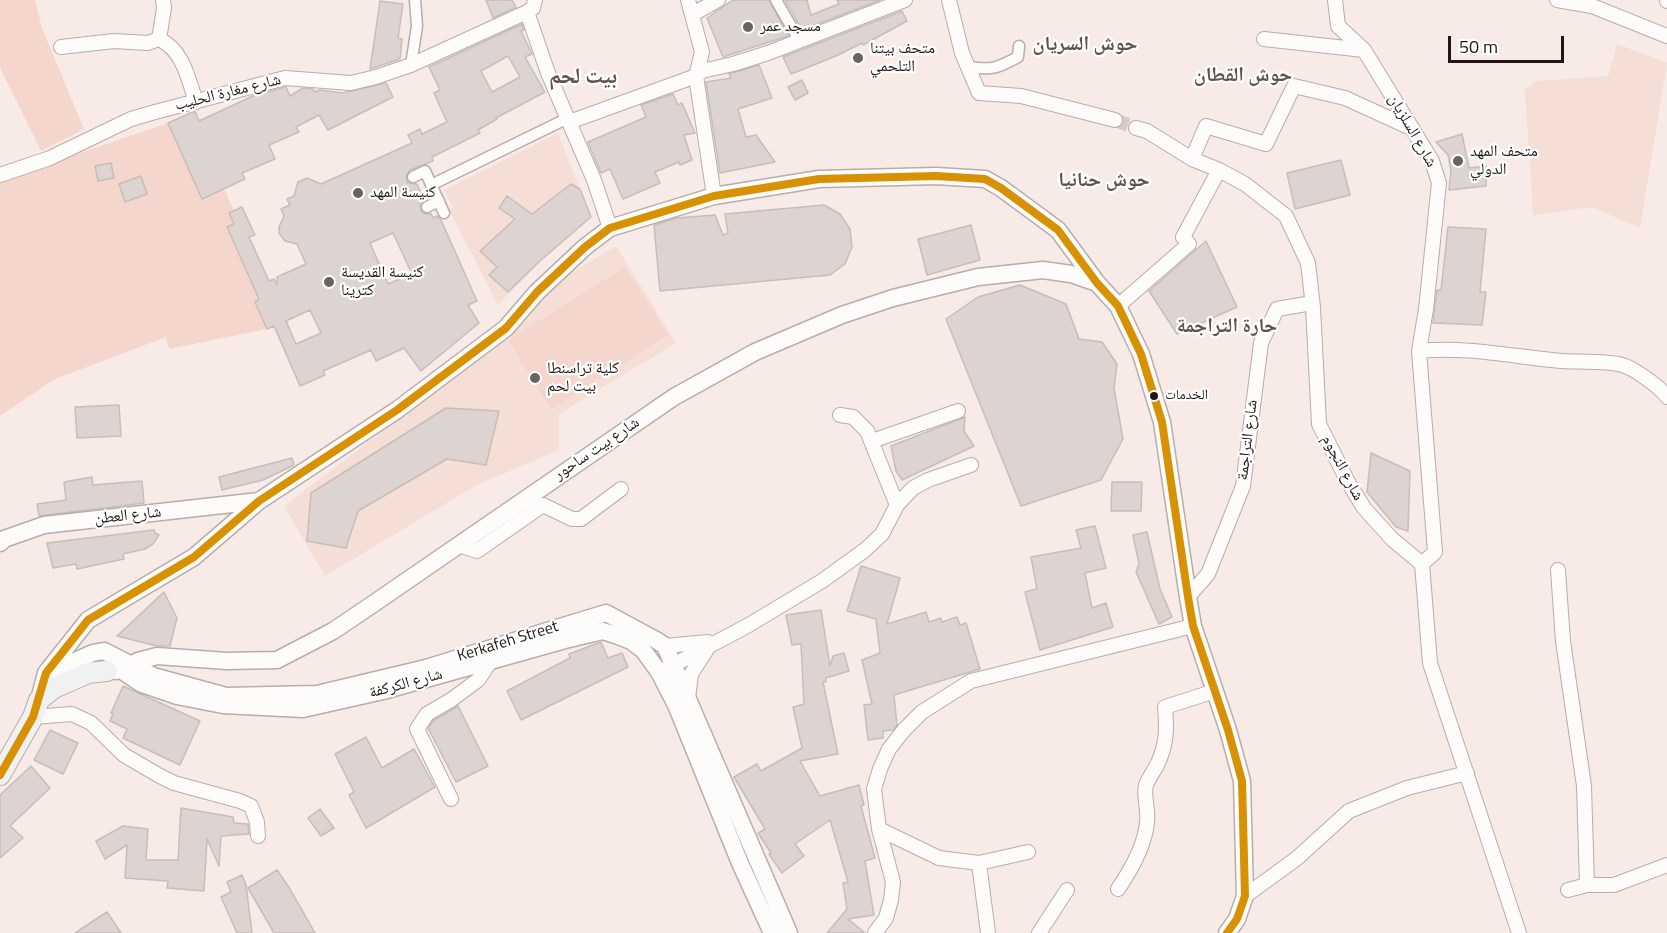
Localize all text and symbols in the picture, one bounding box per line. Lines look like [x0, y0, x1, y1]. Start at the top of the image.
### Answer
place label: مسجد عمر [760, 17, 821, 37]
marker: مسجد عمر [741, 20, 755, 34]
scale bar [1451, 24, 1566, 62]
district label: حوش السريان [1033, 33, 1137, 57]
text: 50 m [1459, 33, 1498, 60]
place label: متحف بيتنا التلحمي [870, 39, 935, 77]
marker: متحف بيتنا التلحمي [851, 51, 865, 65]
district label: حوش القطان [1194, 64, 1292, 88]
district label: بيت لحم [549, 65, 617, 91]
street label: شارع مغارة الحليب [173, 71, 283, 115]
street label: شارع السلزيان [1383, 91, 1441, 171]
place label: متحف المهد الدولي [1470, 142, 1538, 180]
marker: متحف المهد الدولي [1451, 154, 1465, 168]
district label: حوش حنانيا [1058, 169, 1150, 193]
place label: كنيسة المهد [370, 183, 436, 203]
marker: كنيسة المهد [351, 186, 365, 200]
place label: كنيسة القديسة كترينا [341, 263, 424, 301]
marker: كنيسة القديسة كترينا [322, 275, 336, 289]
district label: حارة التراجمة [1177, 315, 1277, 339]
place label: كلية تراسنطا بيت لحم [547, 359, 619, 397]
marker: كلية تراسنطا بيت لحم [528, 371, 542, 385]
place label: الخدمات [1165, 388, 1208, 404]
marker: الخدمات [1148, 390, 1160, 402]
street label: شارع التراجمة [1234, 399, 1262, 481]
street label: شارع بيت ساحور [551, 413, 643, 485]
street label: شارع النجوم [1317, 432, 1367, 504]
street label: شارع العطن [94, 503, 162, 529]
street label: Kerkafeh Street [455, 618, 561, 666]
street label: شارع الكركفة [367, 665, 445, 703]

